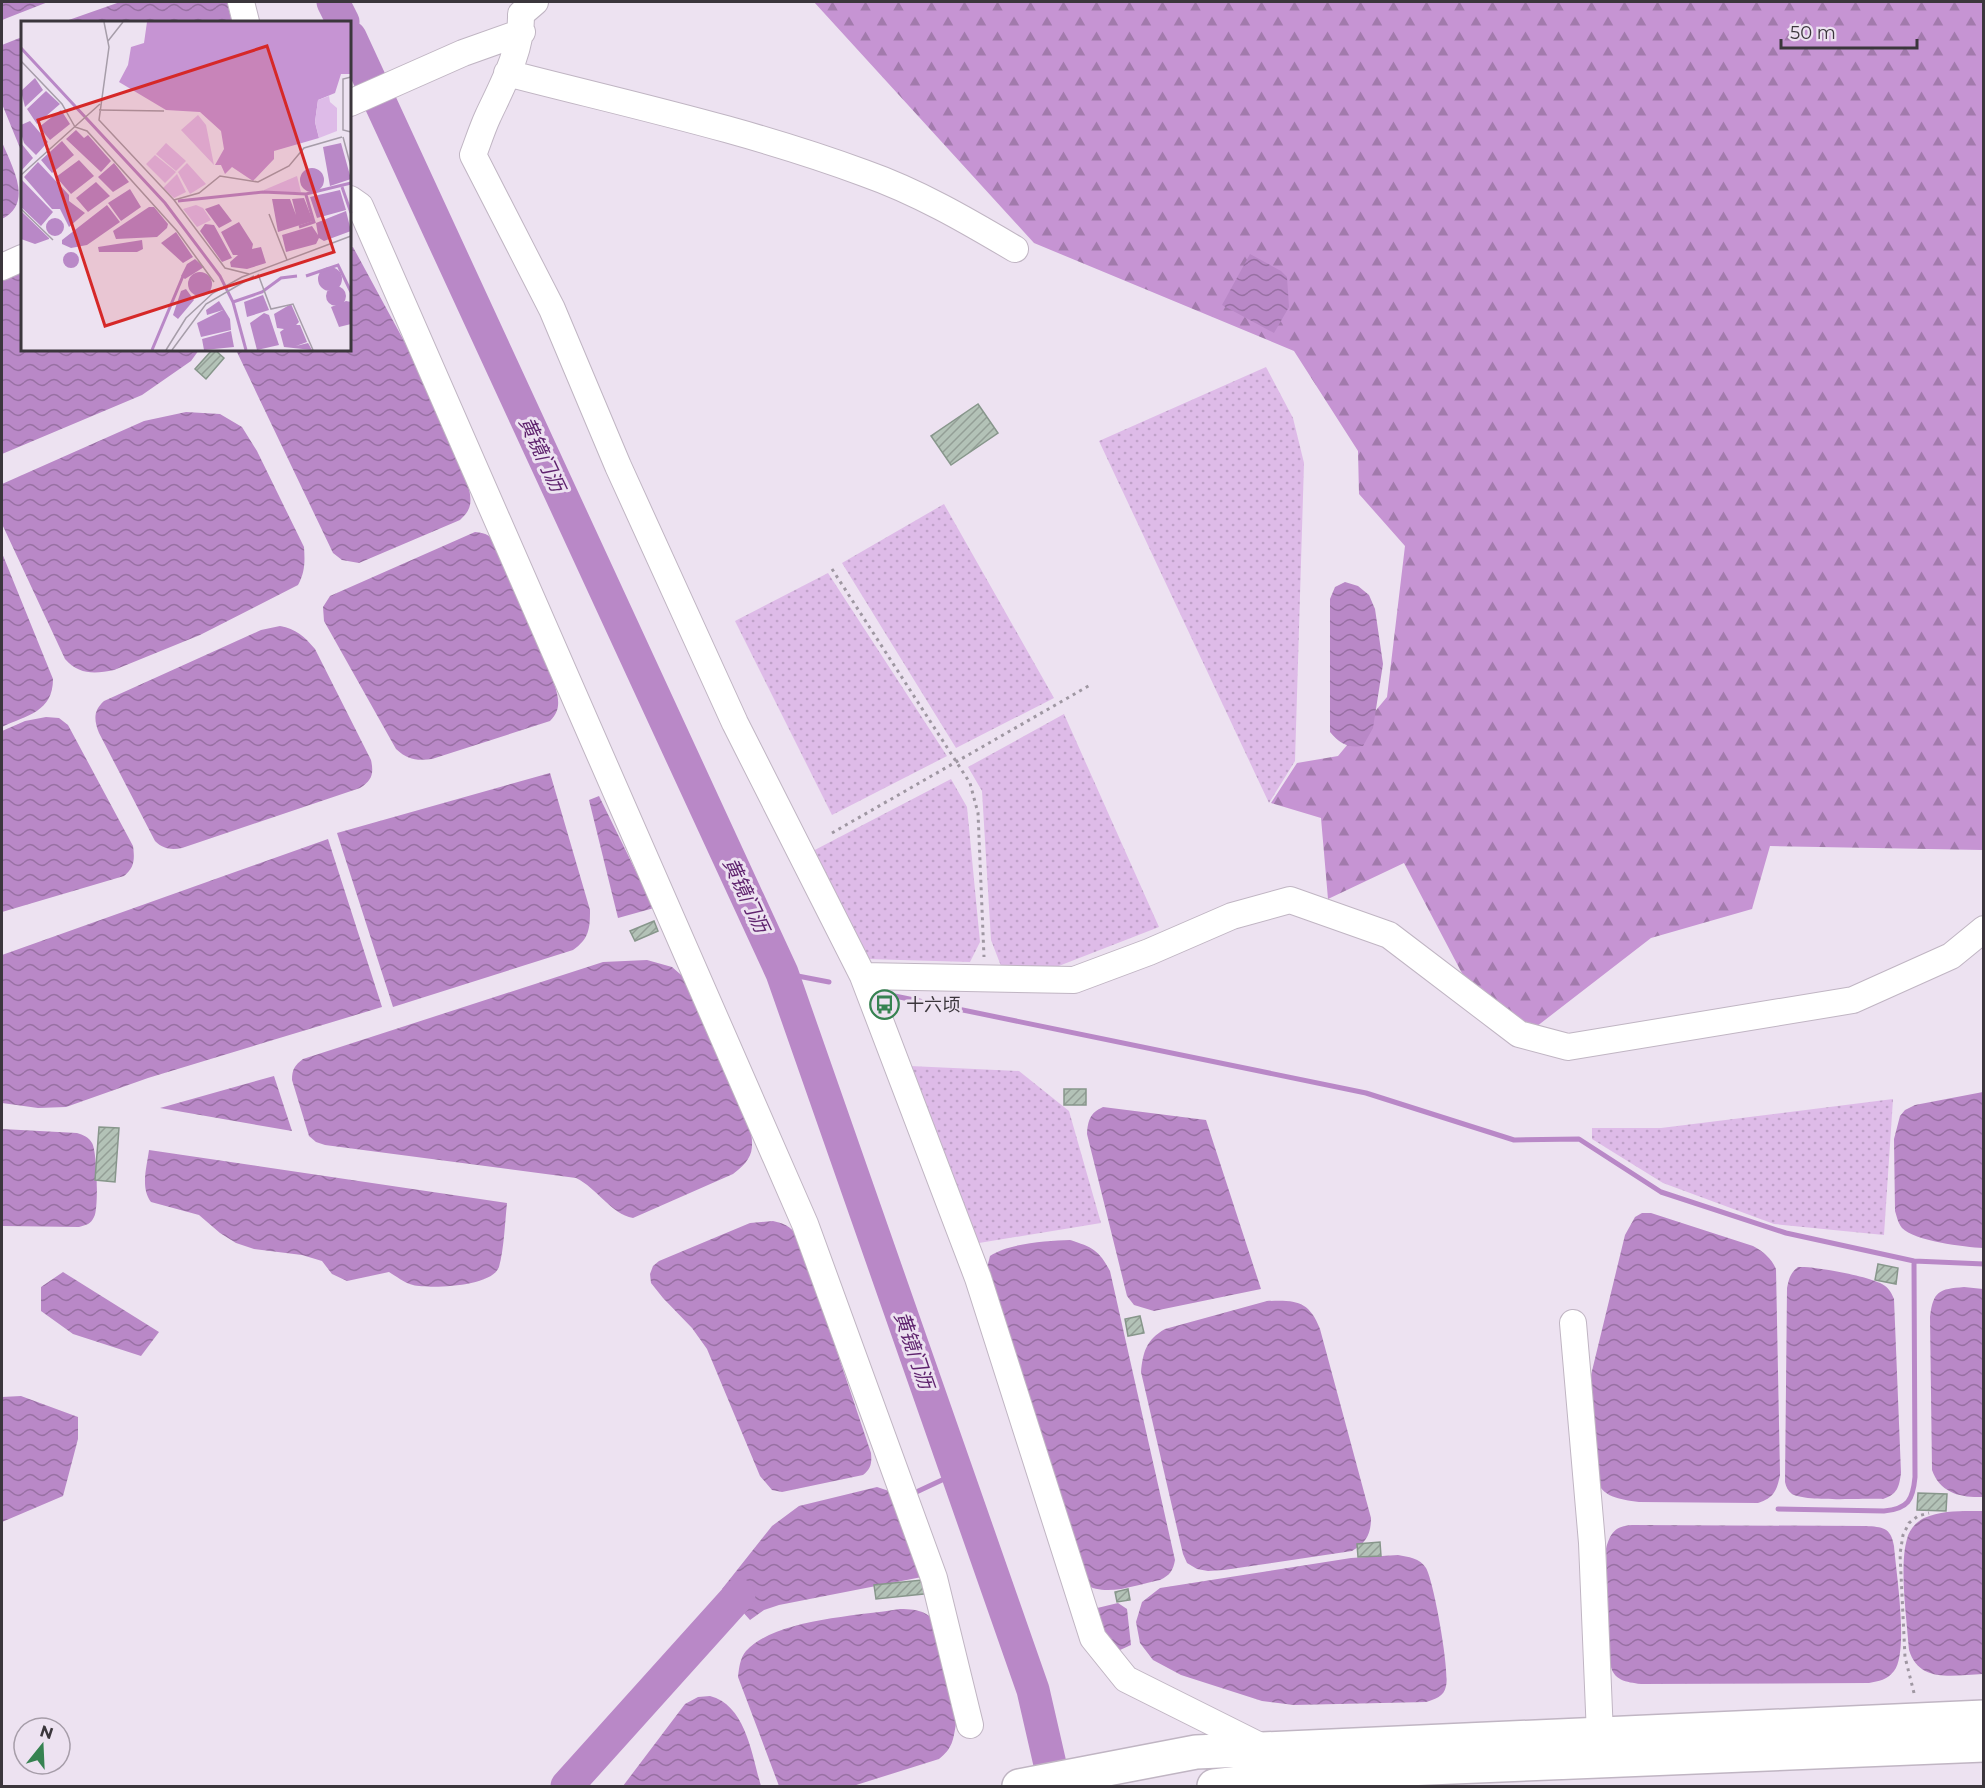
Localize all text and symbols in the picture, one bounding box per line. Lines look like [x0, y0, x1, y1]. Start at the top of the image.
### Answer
scale bar [1781, 12, 1918, 50]
inset map [21, 21, 351, 351]
text: 50 m [1790, 22, 1836, 44]
water label: 黄镜门沥 [514, 413, 571, 498]
water label: 黄镜门沥 [718, 854, 775, 939]
bus stop icon: 十六顷 [869, 989, 901, 1021]
place label: 十六顷 [906, 994, 960, 1016]
water label: 黄镜门沥 [890, 1308, 939, 1395]
north arrow [12, 1716, 72, 1776]
text: N [37, 1721, 56, 1743]

